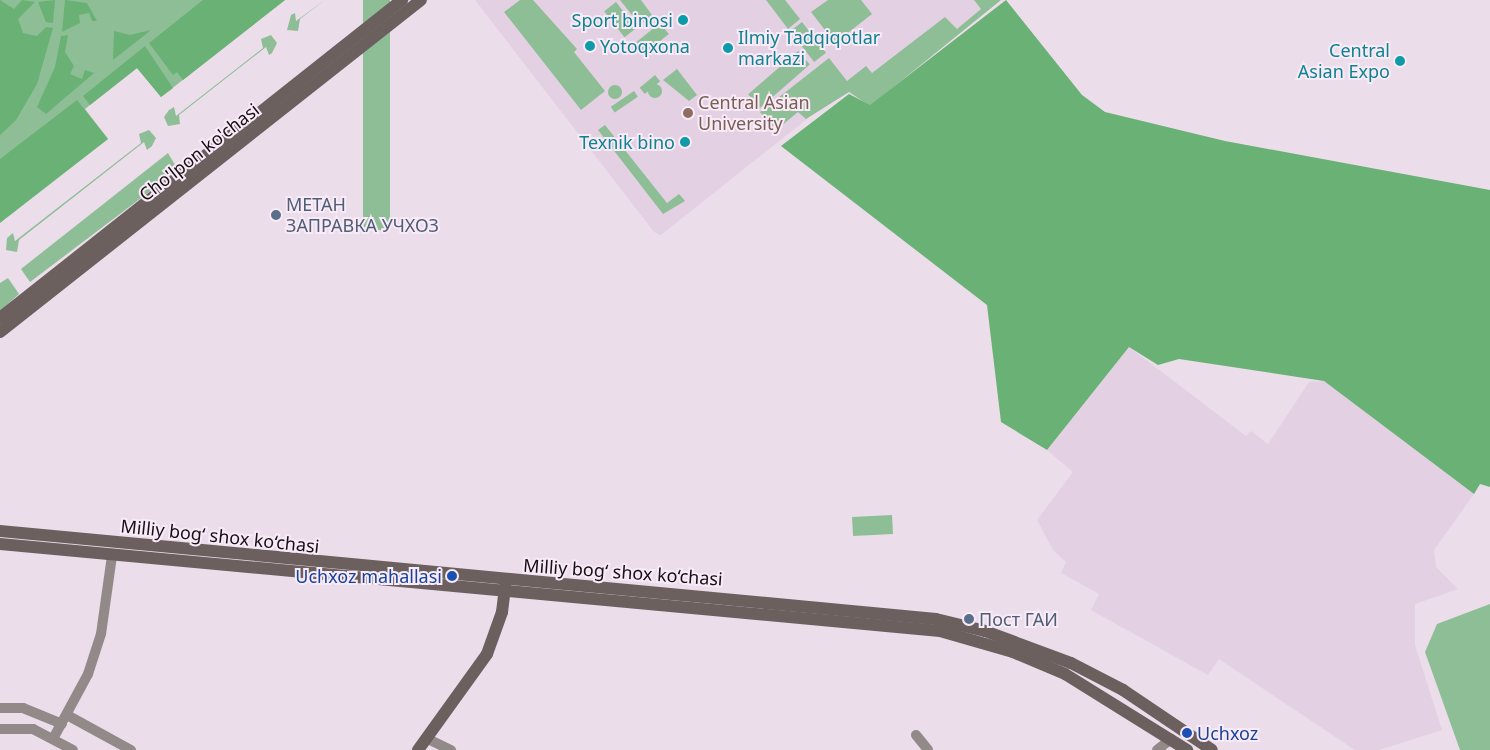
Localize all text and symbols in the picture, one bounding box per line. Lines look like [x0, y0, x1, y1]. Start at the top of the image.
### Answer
place label: Sport binosi [572, 9, 673, 31]
marker: Sport binosi [677, 14, 689, 26]
place label: Ilmiy Tadqiqotlar markazi [738, 27, 880, 70]
place label: Yotoqxona [600, 35, 690, 57]
marker: Yotoqxona [584, 40, 596, 52]
place label: Central Asian Expo [1298, 40, 1390, 82]
marker: Ilmiy Tadqiqotlar markazi [722, 42, 734, 54]
marker: Central Asian Expo [1394, 55, 1406, 67]
place label: Central Asian University [698, 92, 810, 134]
street label: Cho'lpon ko'chasi [135, 99, 263, 205]
marker: Central Asian University [682, 107, 694, 119]
place label: Texnik bino [579, 131, 675, 153]
marker: Texnik bino [679, 136, 691, 148]
place label: МЕТАН ЗАПРАВКА УЧХОЗ [286, 194, 439, 236]
marker: МЕТАН ЗАПРАВКА УЧХОЗ [270, 209, 282, 221]
street label: Milliy bog‘ shox ko‘chasi [120, 515, 320, 557]
street label: Milliy bog‘ shox ko‘chasi [523, 554, 723, 590]
place label: Uchxoz mahallasi [295, 565, 442, 587]
marker: Uchxoz mahallasi [446, 570, 458, 582]
place label: Пост ГАИ [979, 608, 1058, 630]
marker: Пост ГАИ [963, 613, 975, 625]
place label: Uchxoz [1197, 722, 1258, 744]
marker: Uchxoz [1181, 727, 1193, 739]

